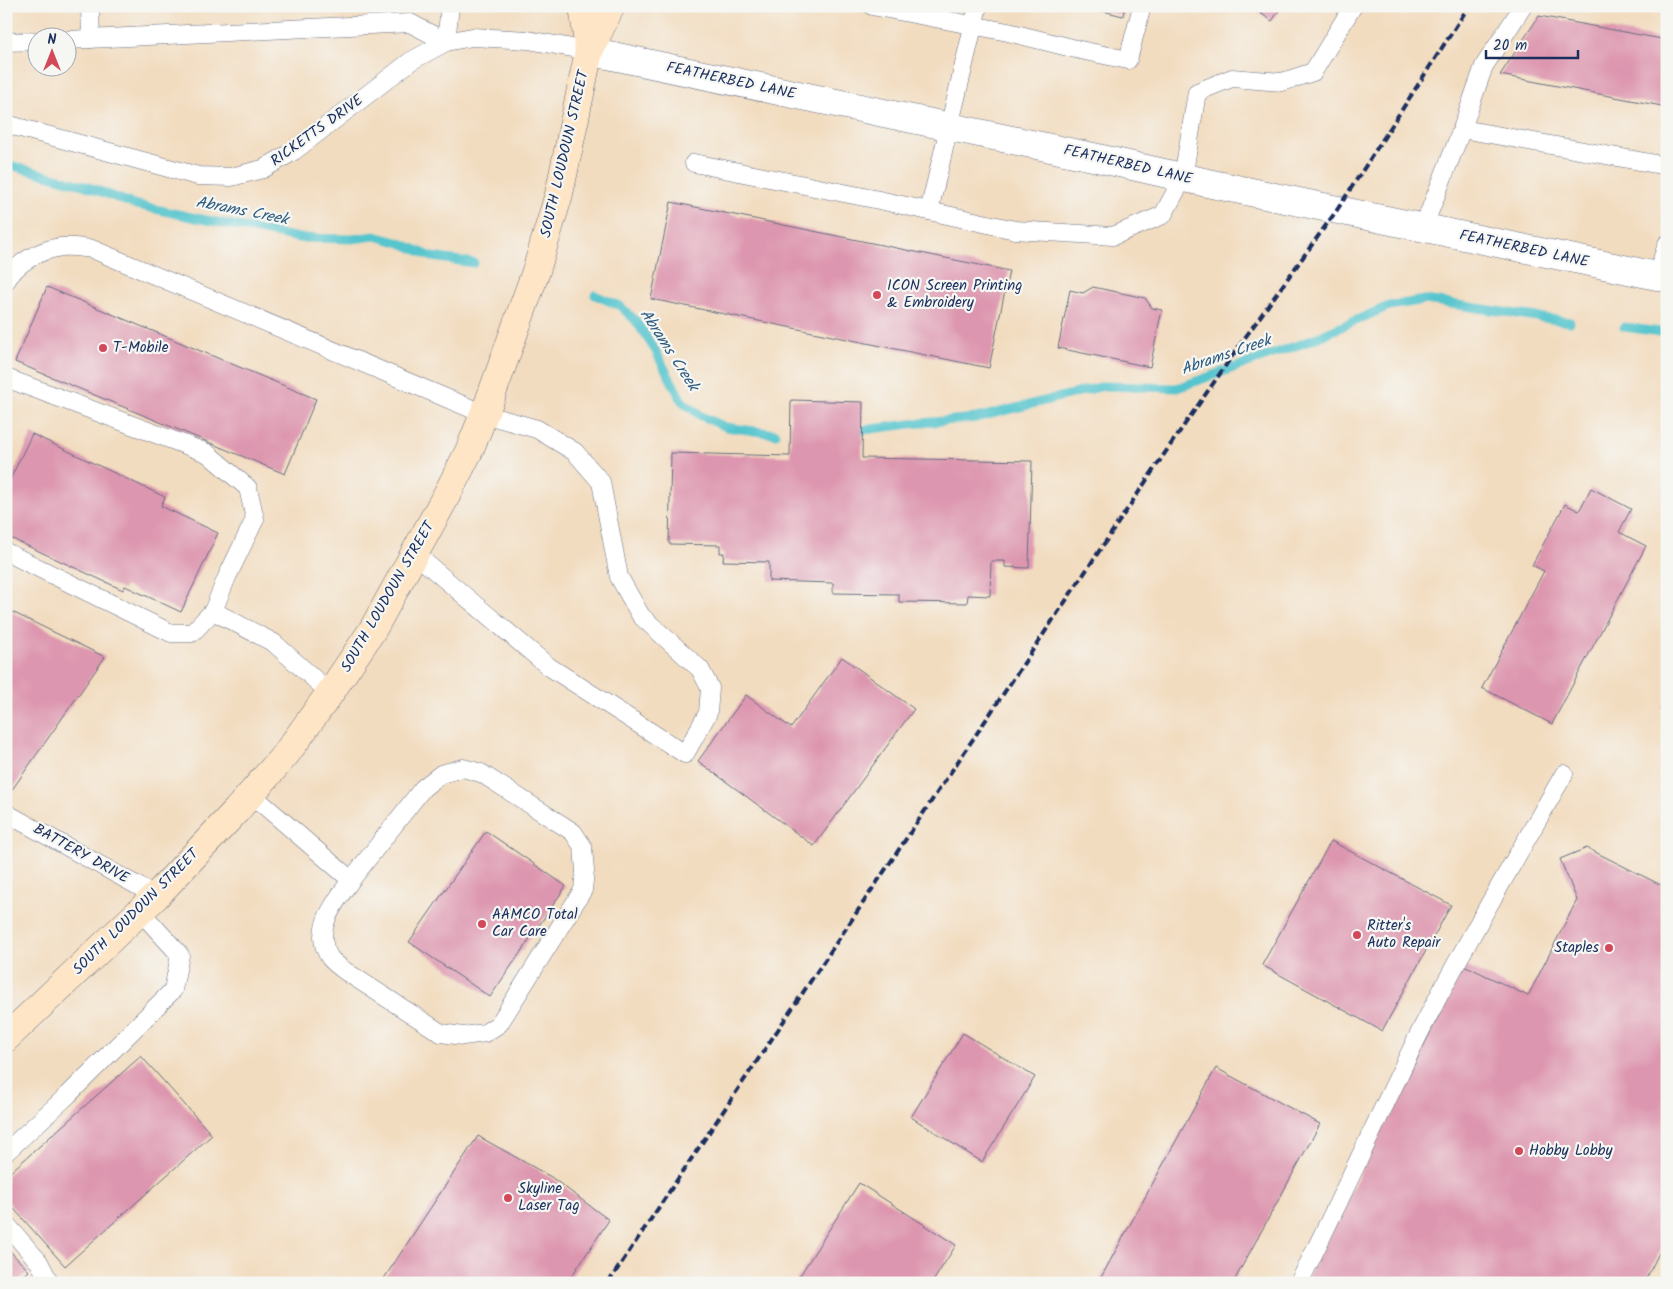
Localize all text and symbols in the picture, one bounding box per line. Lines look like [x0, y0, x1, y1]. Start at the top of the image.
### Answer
north arrow [28, 28, 78, 78]
scale bar [1486, 28, 1578, 60]
text: N [48, 29, 57, 51]
text: 20 m [1493, 34, 1527, 58]
street label: FEATHERBED LANE [664, 56, 799, 107]
street label: SOUTH LOUDOUN STREET [534, 66, 596, 240]
street label: RICKETTS DRIVE [265, 88, 370, 173]
street label: FEATHERBED LANE [1061, 139, 1196, 192]
water label: Abrams Creek [194, 190, 293, 233]
street label: FEATHERBED LANE [1457, 224, 1592, 275]
place label: ICON Screen Printing & Embroidery [887, 274, 1022, 315]
marker: ICON Screen Printing & Embroidery [871, 289, 883, 301]
water label: Abrams Creek [633, 304, 706, 398]
water label: Abrams Creek [1178, 327, 1277, 382]
place label: T-Mobile [113, 336, 169, 360]
marker: T-Mobile [97, 342, 109, 354]
street label: SOUTH LOUDOUN STREET [335, 515, 442, 677]
street label: BATTERY DRIVE [28, 818, 135, 891]
street label: SOUTH LOUDOUN STREET [67, 842, 206, 981]
place label: AAMCO Total Car Care [492, 903, 578, 944]
place label: Ritter's Auto Repair [1367, 914, 1441, 955]
marker: AAMCO Total Car Care [476, 918, 488, 930]
marker: Ritter's Auto Repair [1351, 929, 1363, 941]
place label: Staples [1554, 936, 1600, 960]
marker: Staples [1603, 942, 1615, 954]
place label: Hobby Lobby [1529, 1139, 1613, 1163]
marker: Hobby Lobby [1513, 1145, 1525, 1157]
place label: Skyline Laser Tag [518, 1177, 580, 1218]
marker: Skyline Laser Tag [502, 1192, 514, 1204]

